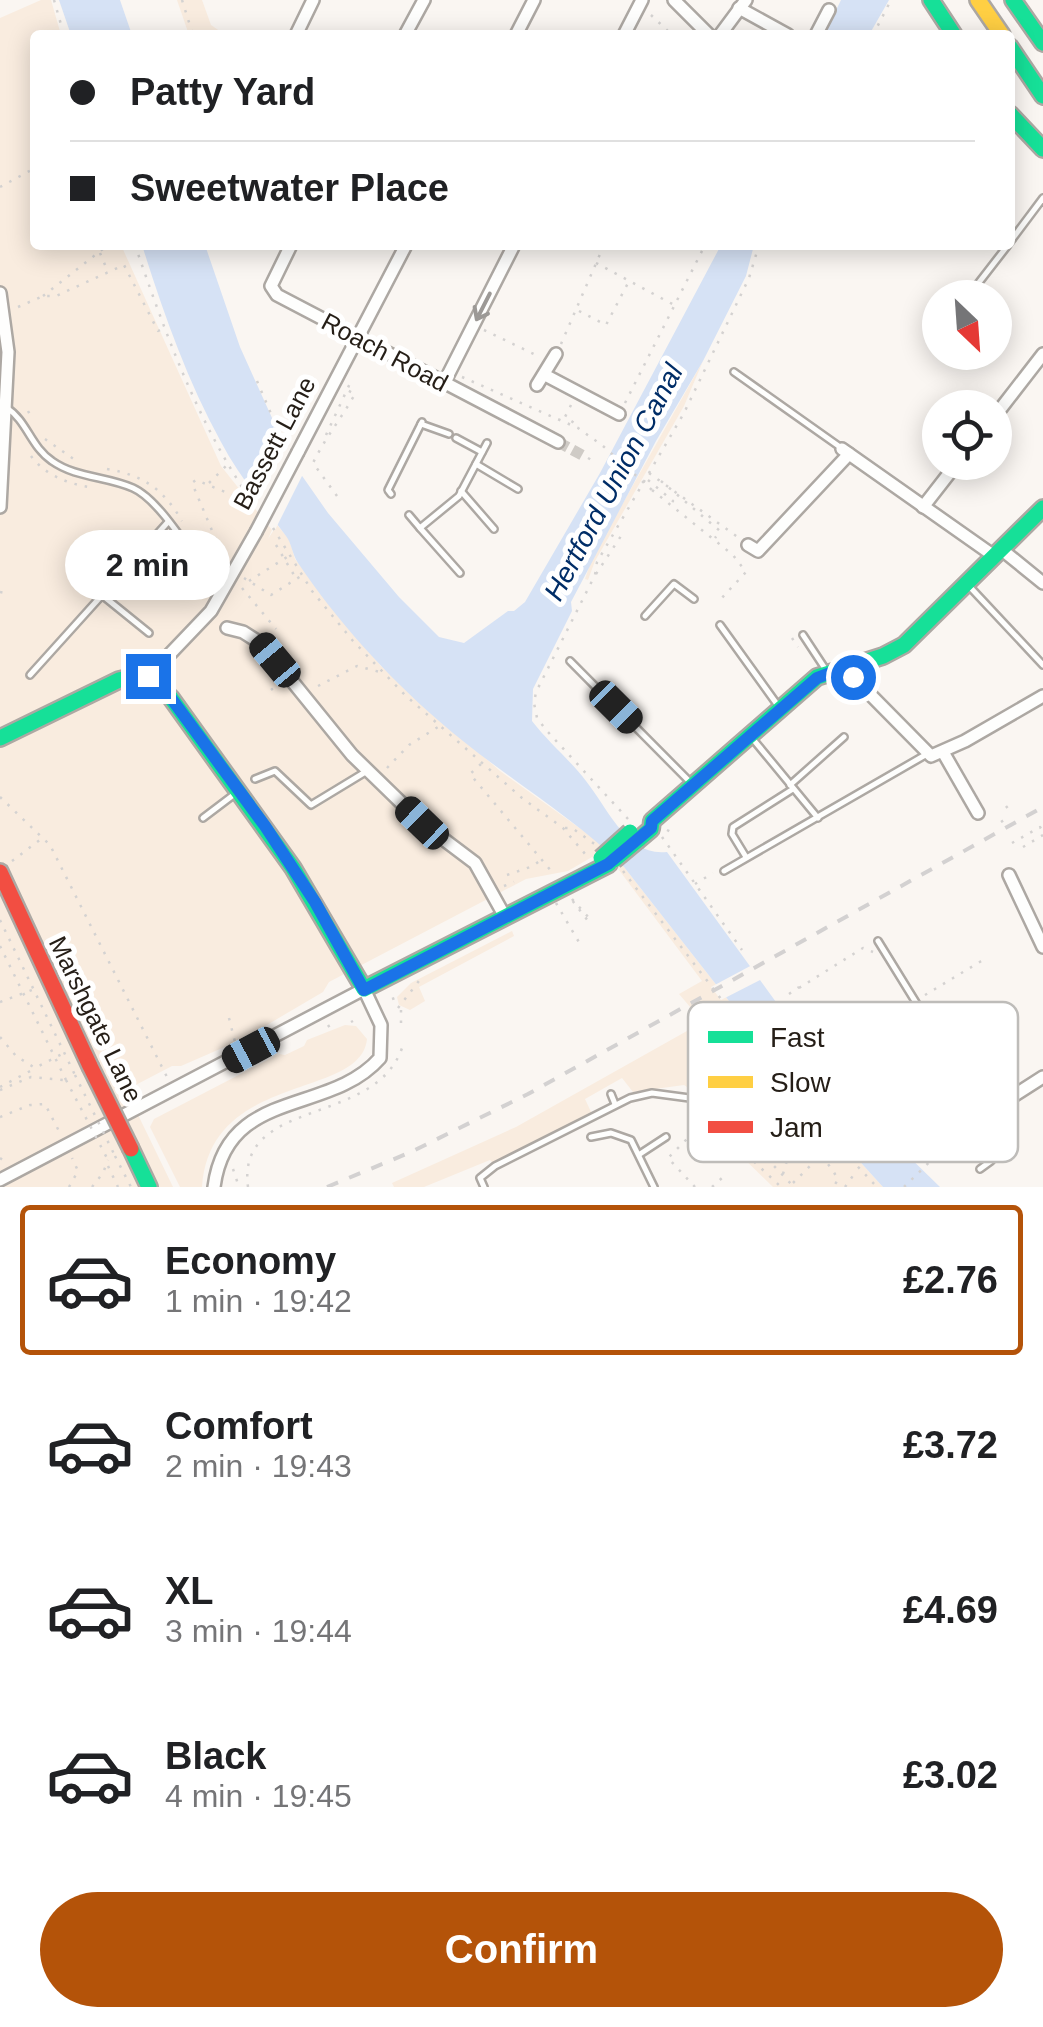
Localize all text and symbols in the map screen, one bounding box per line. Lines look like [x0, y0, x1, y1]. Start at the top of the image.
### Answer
text: Patty Yard [130, 71, 315, 113]
text: Sweetwater Place [130, 167, 449, 209]
north arrow [922, 280, 1012, 370]
map controls [922, 280, 1012, 480]
one-way arrow [473, 292, 492, 322]
street label: Roach Road [317, 307, 453, 397]
water label: Hertford Union Canal [538, 358, 689, 606]
street label: Bassett Lane [227, 372, 321, 514]
button: locate [922, 390, 1012, 480]
callout: 2 min [66, 531, 230, 601]
text: 2 min [106, 547, 189, 583]
car [244, 627, 306, 693]
route end [126, 654, 171, 699]
route start [831, 655, 876, 700]
car [584, 675, 648, 739]
car [390, 791, 454, 855]
street label: Marshgate Lane [44, 932, 148, 1106]
legend [688, 1002, 1018, 1162]
text: Fast [770, 1022, 825, 1053]
car [217, 1023, 285, 1077]
text: Slow [770, 1067, 831, 1098]
text: Jam [770, 1112, 823, 1143]
icon: car [45, 1235, 135, 1325]
text: Economy [165, 1240, 336, 1282]
text: £2.76 [903, 1259, 998, 1301]
text: 1 min · 19:42 [165, 1283, 352, 1319]
icon: car [45, 1400, 135, 1490]
text: Comfort [165, 1405, 313, 1447]
text: £3.72 [903, 1424, 998, 1466]
text: 2 min · 19:43 [165, 1448, 352, 1484]
icon: car [45, 1565, 135, 1655]
text: XL [165, 1570, 214, 1612]
text: £4.69 [903, 1589, 998, 1631]
text: 3 min · 19:44 [165, 1613, 352, 1649]
icon: car [45, 1730, 135, 1820]
text: Black [165, 1735, 266, 1777]
text: £3.02 [903, 1754, 998, 1796]
text: 4 min · 19:45 [165, 1778, 352, 1814]
button: Confirm [40, 1892, 1003, 2007]

